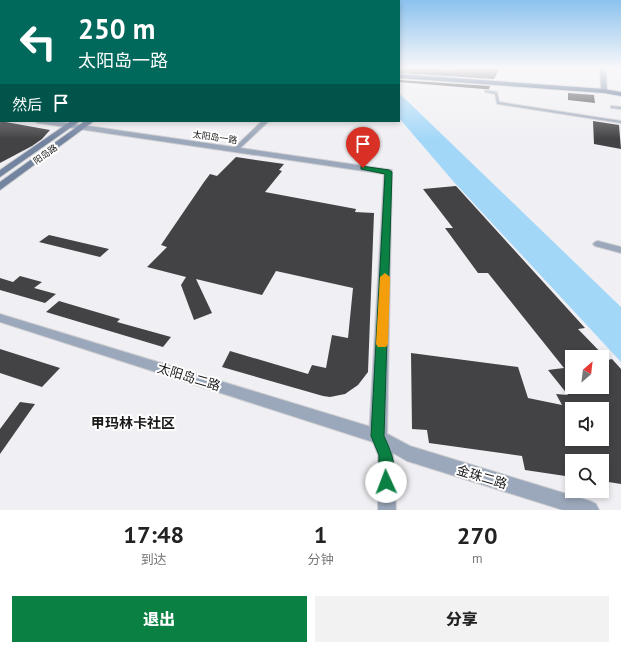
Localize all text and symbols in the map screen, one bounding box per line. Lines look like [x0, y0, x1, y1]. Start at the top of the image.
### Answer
text: 250 m [78, 10, 155, 47]
icon: left [12, 16, 64, 68]
text: 太阳岛一路 [78, 49, 168, 72]
icon: arrive [50, 92, 72, 114]
text: 然后 [12, 95, 42, 114]
pin [346, 127, 380, 168]
street label: 太阳岛一路 [192, 128, 238, 146]
icon: arrive [352, 133, 374, 155]
street label: 阳岛路 [31, 142, 59, 166]
north arrow [565, 350, 609, 394]
map controls [565, 350, 609, 498]
street label: 太阳岛二路 [155, 359, 223, 395]
button: sound [565, 402, 609, 446]
district label: 甲玛林卡社区 [91, 414, 175, 432]
button: search [565, 454, 609, 498]
position arrow [365, 461, 407, 503]
street label: 金珠二路 [455, 461, 509, 493]
text: 17:48 [123, 519, 184, 550]
text: 1 [314, 519, 327, 550]
text: 270 [457, 520, 498, 551]
text: m [472, 550, 483, 567]
text: 到达 [141, 551, 167, 568]
text: 分钟 [308, 551, 334, 568]
button: 退出 [12, 596, 307, 642]
button: 分享 [315, 596, 609, 642]

